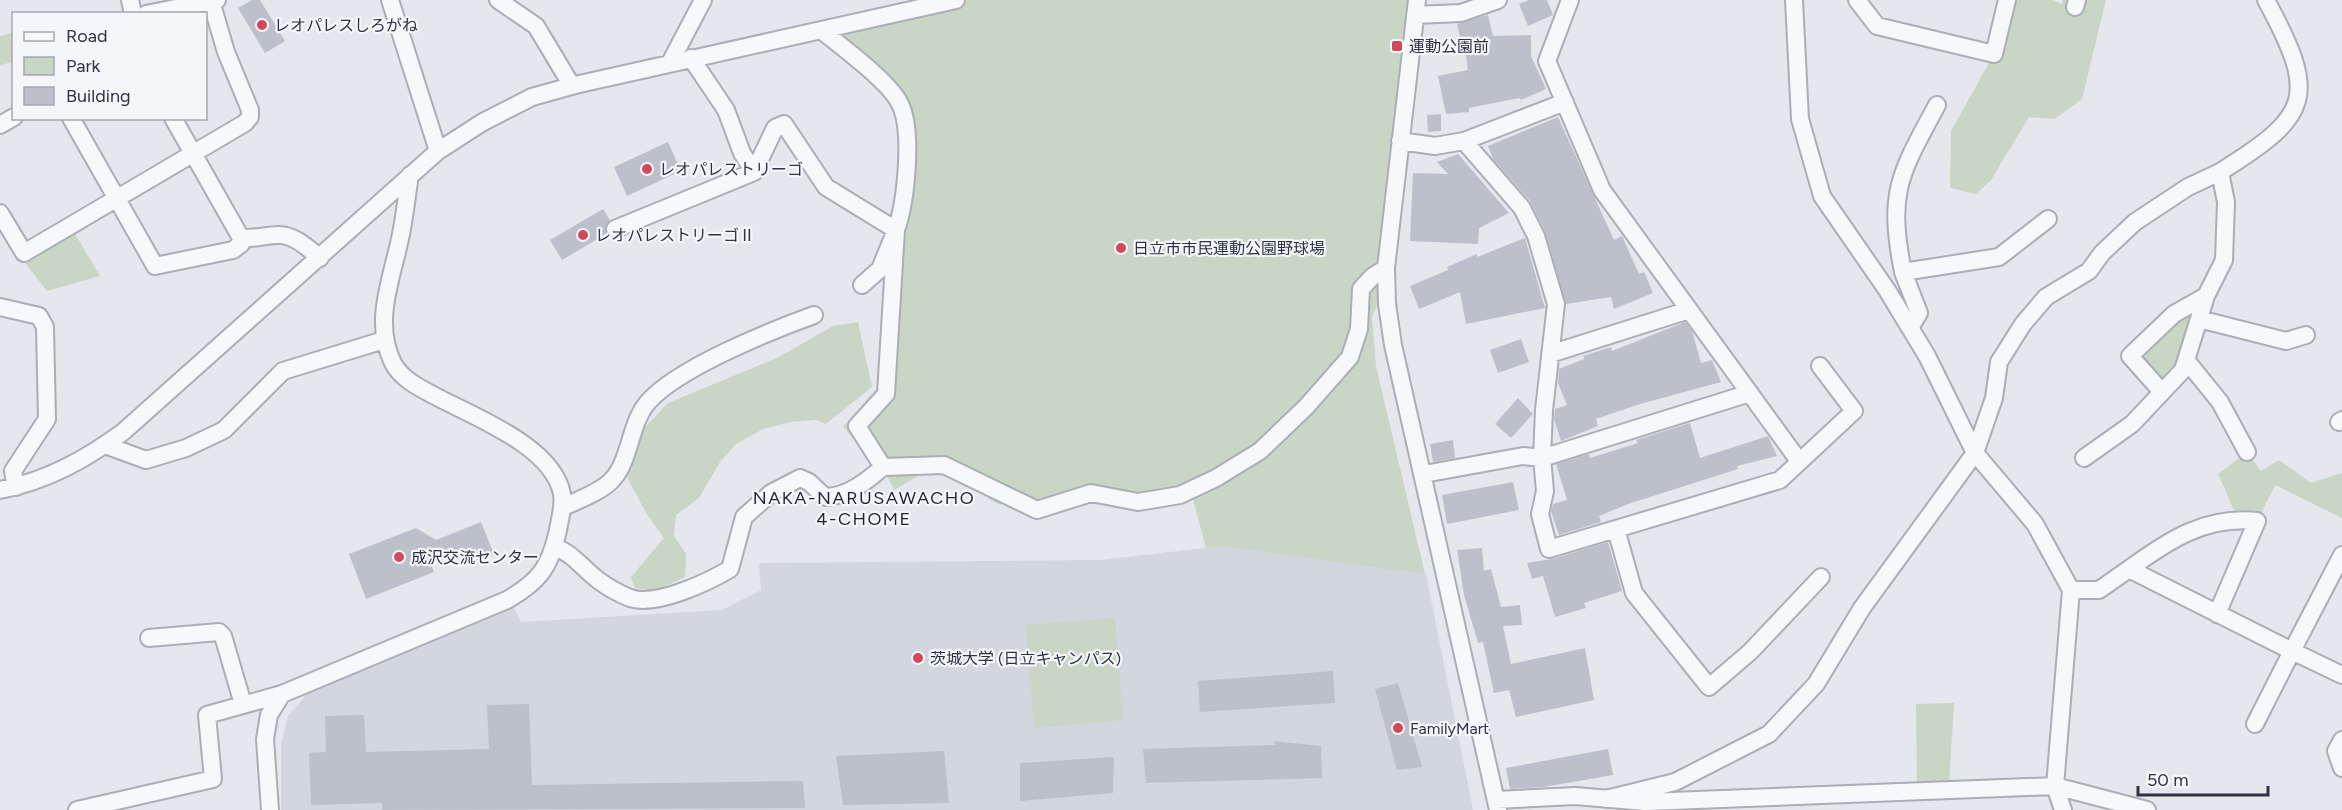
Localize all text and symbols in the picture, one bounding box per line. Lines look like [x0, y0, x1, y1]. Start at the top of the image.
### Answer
legend [12, 12, 207, 120]
place label: レオパレスしろがね [274, 16, 418, 35]
marker: レオパレスしろがね [255, 18, 269, 32]
text: Road [66, 25, 107, 47]
place label: 運動公園前 [1409, 37, 1489, 56]
marker: 運動公園前 [1390, 39, 1404, 53]
text: Park [66, 55, 101, 77]
text: Building [66, 85, 131, 107]
place label: レオパレストリーゴ [659, 160, 803, 179]
marker: レオパレストリーゴ [640, 162, 654, 176]
place label: レオパレストリーゴⅡ [595, 226, 755, 245]
marker: レオパレストリーゴⅡ [576, 228, 590, 242]
place label: 日立市市民運動公園野球場 [1133, 239, 1325, 258]
marker: 日立市市民運動公園野球場 [1114, 241, 1128, 255]
district label: NAKA-NARUSAWACHO 4-CHOME [753, 487, 975, 530]
place label: 成沢交流センター [411, 548, 539, 567]
marker: 成沢交流センター [392, 550, 406, 564]
place label: 茨城大学 (日立キャンパス) [930, 649, 1121, 668]
marker: 茨城大学 (日立キャンパス) [911, 651, 925, 665]
place label: FamilyMart [1410, 719, 1489, 738]
marker: FamilyMart [1391, 721, 1405, 735]
scale bar [2138, 759, 2268, 797]
text: 50 m [2147, 769, 2189, 791]

